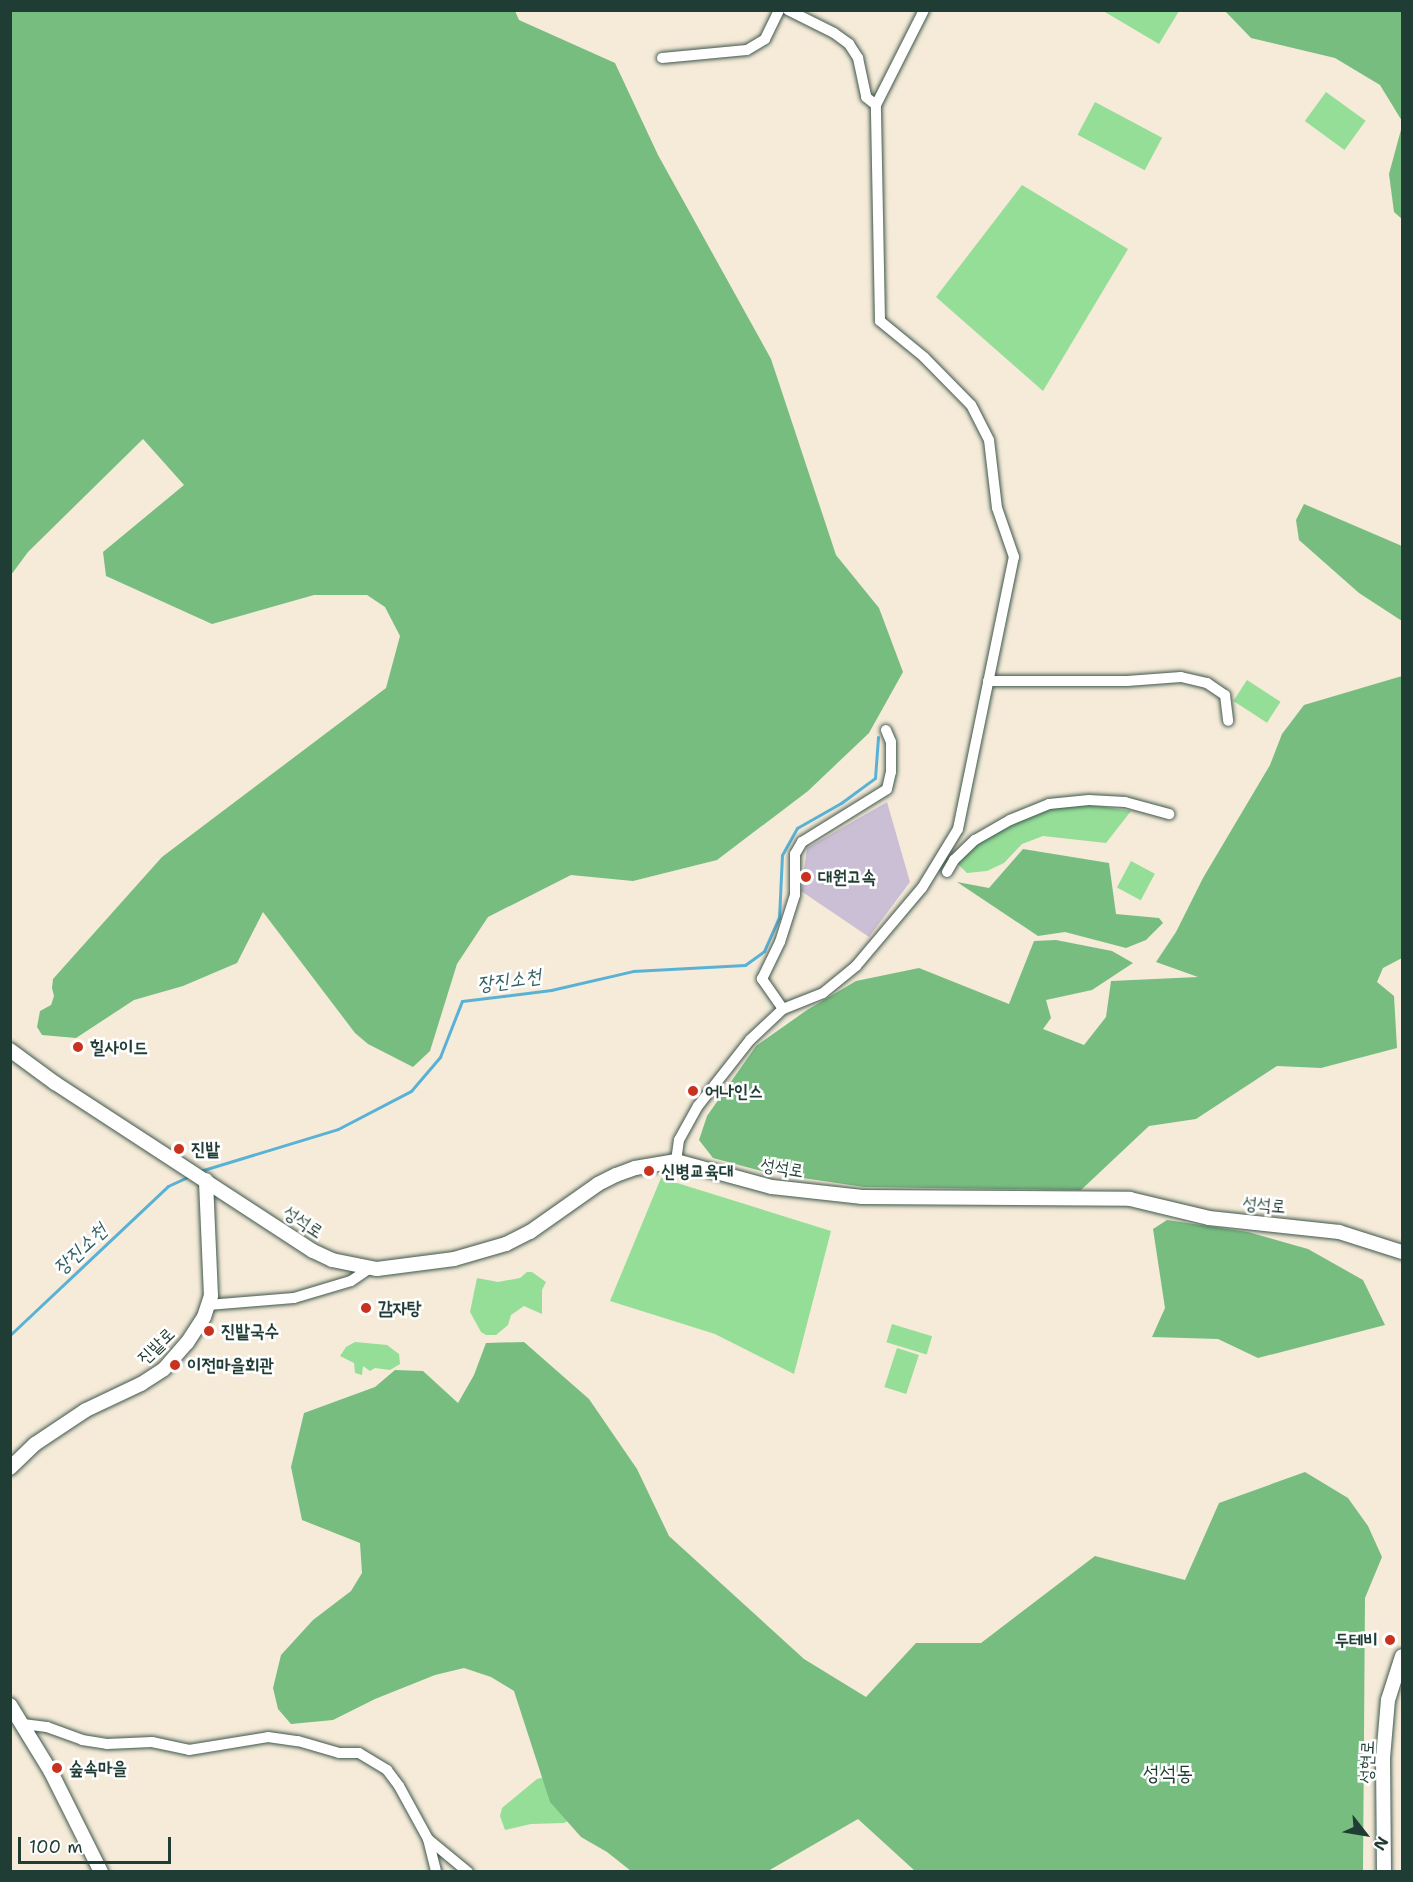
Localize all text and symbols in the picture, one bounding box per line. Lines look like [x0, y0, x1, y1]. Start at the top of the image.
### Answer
place label: 대원고속 [818, 866, 876, 888]
marker: 대원고속 [799, 870, 813, 884]
water label: 장진소천 [475, 964, 543, 996]
place label: 힐사이드 [90, 1036, 148, 1058]
marker: 힐사이드 [71, 1040, 85, 1054]
place label: 어나인스 [705, 1080, 763, 1102]
marker: 어나인스 [686, 1084, 700, 1098]
place label: 진밭 [191, 1138, 220, 1160]
marker: 진밭 [172, 1142, 186, 1156]
street label: 성석로 [759, 1154, 805, 1182]
place label: 신병교육대 [661, 1160, 733, 1182]
marker: 신병교육대 [642, 1164, 656, 1178]
street label: 성석로 [1241, 1192, 1287, 1218]
street label: 성석로 [279, 1201, 327, 1243]
water label: 장진소천 [48, 1218, 112, 1280]
place label: 감자탕 [378, 1297, 421, 1319]
marker: 감자탕 [359, 1301, 373, 1315]
place label: 진밭국수 [221, 1320, 279, 1342]
street label: 진밭로 [133, 1323, 179, 1369]
marker: 진밭국수 [202, 1324, 216, 1338]
place label: 이전마을회관 [187, 1354, 274, 1376]
marker: 이전마을회관 [168, 1358, 182, 1372]
place label: 두테비 [1335, 1629, 1378, 1651]
marker: 두테비 [1383, 1633, 1397, 1647]
street label: 성현로 [1355, 1740, 1379, 1784]
place label: 숲속마을 [69, 1757, 127, 1779]
district label: 성석동 [1143, 1760, 1193, 1786]
marker: 숲속마을 [50, 1761, 64, 1775]
north arrow [1335, 1804, 1395, 1864]
scale bar [21, 1825, 174, 1863]
text: N [1369, 1833, 1393, 1854]
text: 100 m [29, 1835, 83, 1859]

